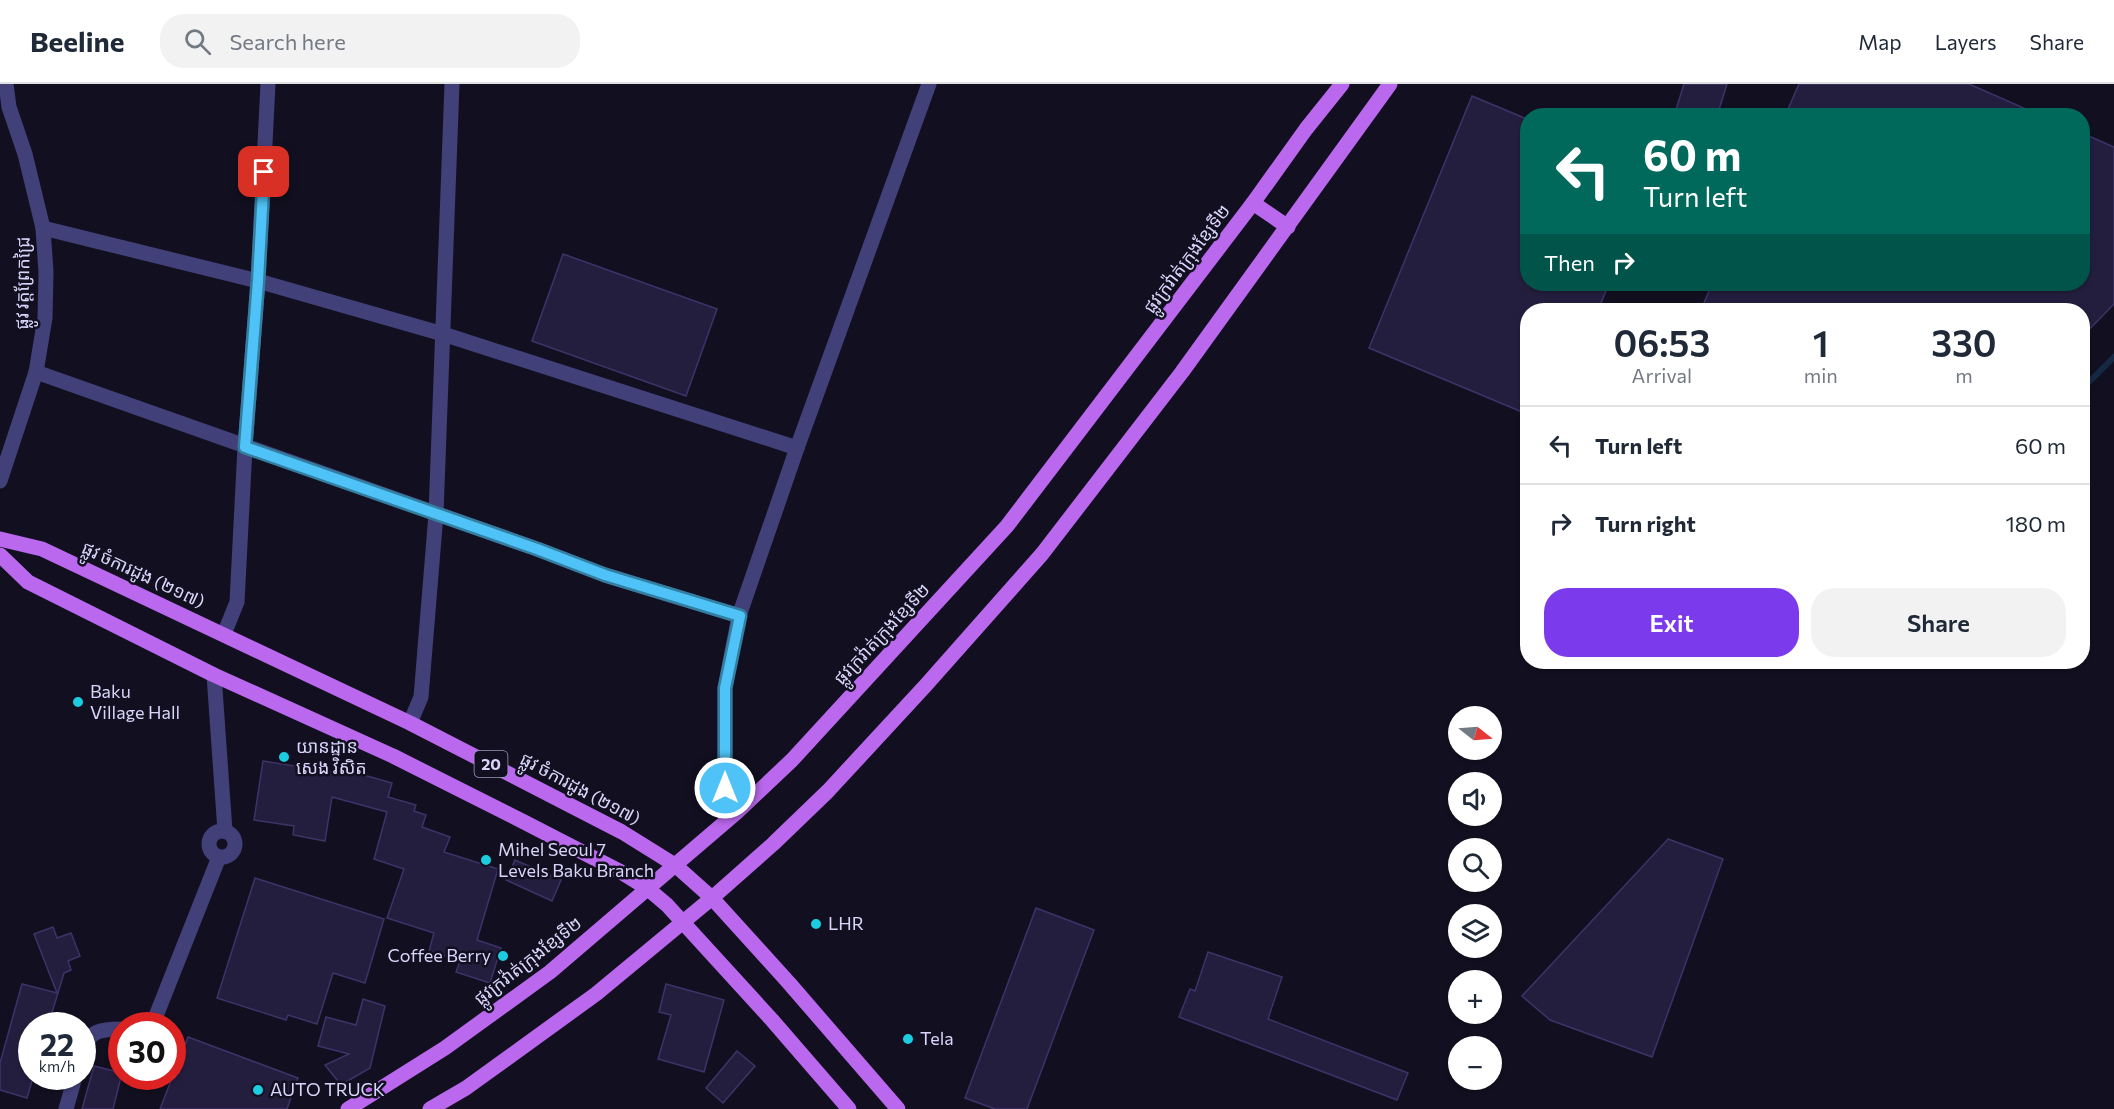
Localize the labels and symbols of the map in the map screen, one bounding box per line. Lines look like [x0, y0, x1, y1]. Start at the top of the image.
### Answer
pin [238, 146, 289, 197]
street label: ផ្លូវក្រវ៉ាត់ក្រុងខ្សែទី២ [1138, 200, 1239, 321]
street label: ផ្លូវ វត្តព្រែកជ្រៃ [10, 236, 40, 330]
street label: ផ្លូវ ចំការដូង (២១៧) [76, 536, 208, 618]
street label: ផ្លូវក្រវ៉ាត់ក្រុងខ្សែទី២ [829, 578, 939, 693]
place label: Baku Village Hall [90, 680, 180, 723]
marker: Baku Village Hall [71, 695, 85, 709]
north arrow [1448, 706, 1502, 760]
place label: យានដ្ឋាន សេង វិសិត [296, 735, 367, 778]
street label: ផ្លូវ ចំការដូង (២១៧) [514, 747, 644, 835]
marker: យានដ្ឋាន សេង វិសិត [277, 750, 291, 764]
road number: 20 [474, 751, 508, 777]
position arrow [693, 756, 757, 820]
place label: Mihel Seoul 7 Levels Baku Branch [498, 838, 654, 881]
marker: Mihel Seoul 7 Levels Baku Branch [479, 853, 493, 867]
street label: ផ្លូវក្រវ៉ាត់ក្រុងខ្សែទី២ [469, 911, 590, 1014]
place label: LHR [828, 912, 864, 934]
marker: LHR [809, 917, 823, 931]
place label: Coffee Berry [387, 944, 491, 966]
marker: Coffee Berry [496, 949, 510, 963]
speed limit sign: 30 [108, 1012, 186, 1090]
place label: Tela [920, 1027, 954, 1049]
marker: Tela [901, 1032, 915, 1046]
place label: AUTO TRUCK [270, 1078, 385, 1100]
marker: AUTO TRUCK [251, 1083, 265, 1097]

